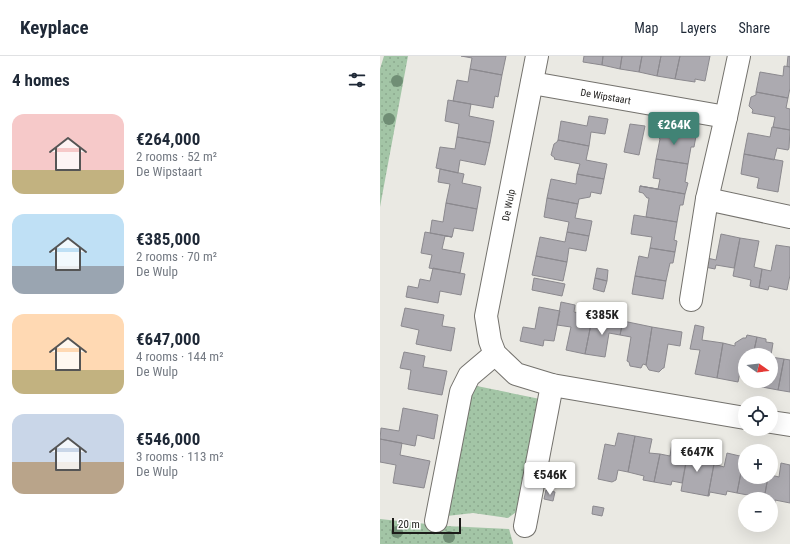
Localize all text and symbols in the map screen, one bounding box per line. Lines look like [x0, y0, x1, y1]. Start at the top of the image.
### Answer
text: Keyplace [20, 16, 89, 39]
text: Map [634, 20, 658, 36]
text: Layers [680, 20, 717, 36]
text: Share [739, 20, 770, 36]
icon: filters [346, 69, 368, 91]
text: 4 homes [12, 70, 70, 90]
street label: De Wipstaart [580, 87, 632, 106]
pin: €264K [646, 112, 702, 146]
text: €264K [657, 117, 691, 132]
text: €264,000 [136, 129, 200, 149]
icon: home [44, 130, 92, 178]
text: 2 rooms · 52 m² [136, 149, 217, 164]
text: De Wipstaart [136, 164, 202, 179]
street label: De Wulp [500, 188, 517, 222]
text: €385,000 [136, 229, 200, 249]
icon: home [44, 230, 92, 278]
text: 2 rooms · 70 m² [136, 249, 217, 264]
text: De Wulp [136, 264, 178, 279]
pin: €385K [574, 302, 630, 336]
text: €385K [585, 307, 619, 322]
text: €647,000 [136, 329, 200, 349]
icon: home [44, 330, 92, 378]
north arrow [738, 348, 778, 388]
map controls [738, 348, 778, 532]
text: 4 rooms · 144 m² [136, 349, 223, 364]
text: De Wulp [136, 364, 178, 379]
button: locate [738, 396, 778, 436]
text: €546,000 [136, 429, 200, 449]
icon: home [44, 430, 92, 478]
pin: €647K [669, 439, 725, 473]
text: €647K [680, 444, 714, 459]
button: + [738, 444, 778, 484]
text: 3 rooms · 113 m² [136, 449, 223, 464]
pin: €546K [522, 462, 578, 496]
text: De Wulp [136, 464, 178, 479]
text: €546K [533, 467, 567, 482]
button: − [738, 492, 778, 532]
scale bar [392, 516, 461, 535]
text: 20 m [398, 518, 420, 531]

